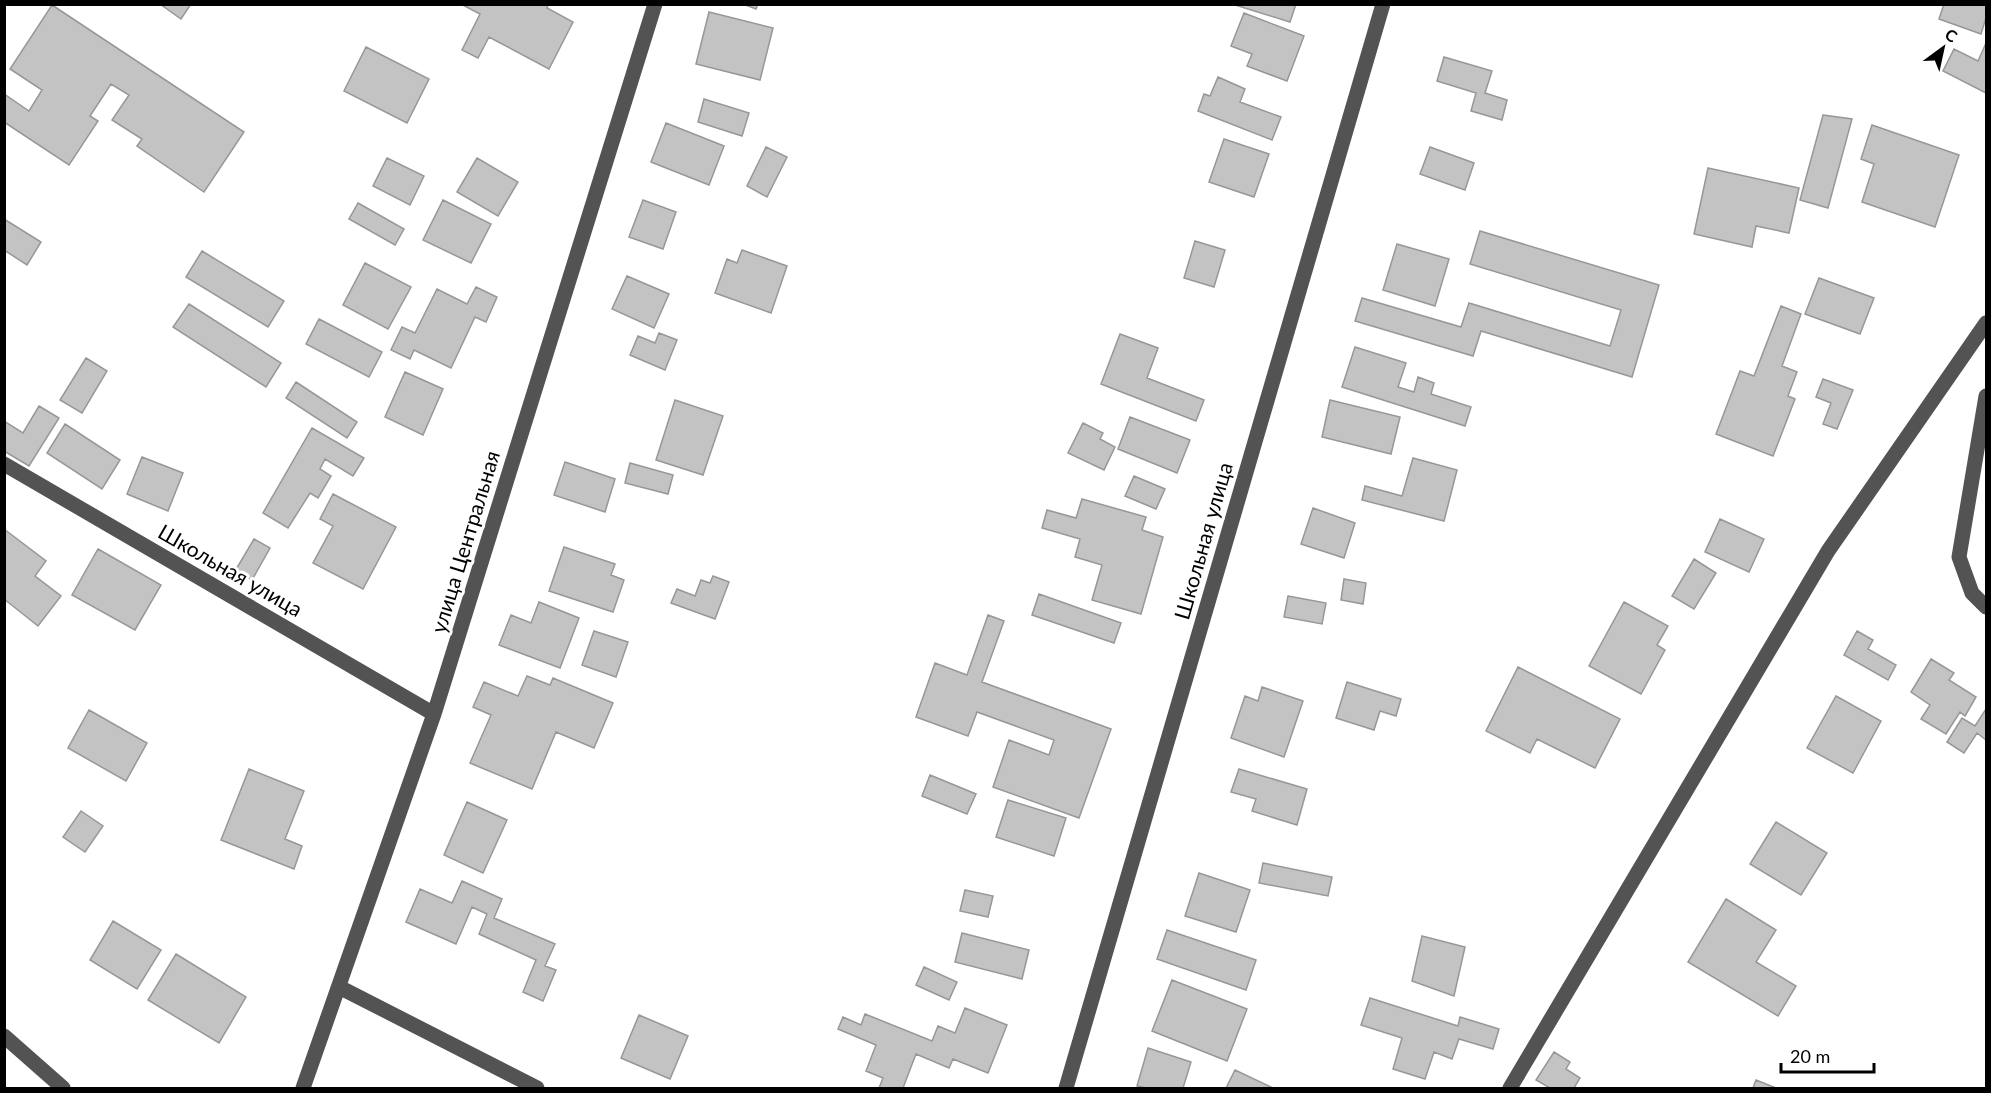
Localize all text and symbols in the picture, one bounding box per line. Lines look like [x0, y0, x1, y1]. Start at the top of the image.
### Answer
north arrow [1913, 18, 1973, 78]
text: С [1942, 24, 1961, 46]
street label: улица Центральная [425, 447, 504, 636]
street label: Школьная улица [1168, 459, 1237, 622]
street label: Школьная улица [154, 518, 307, 621]
scale bar [1781, 1036, 1874, 1074]
text: 20 m [1790, 1045, 1830, 1067]

